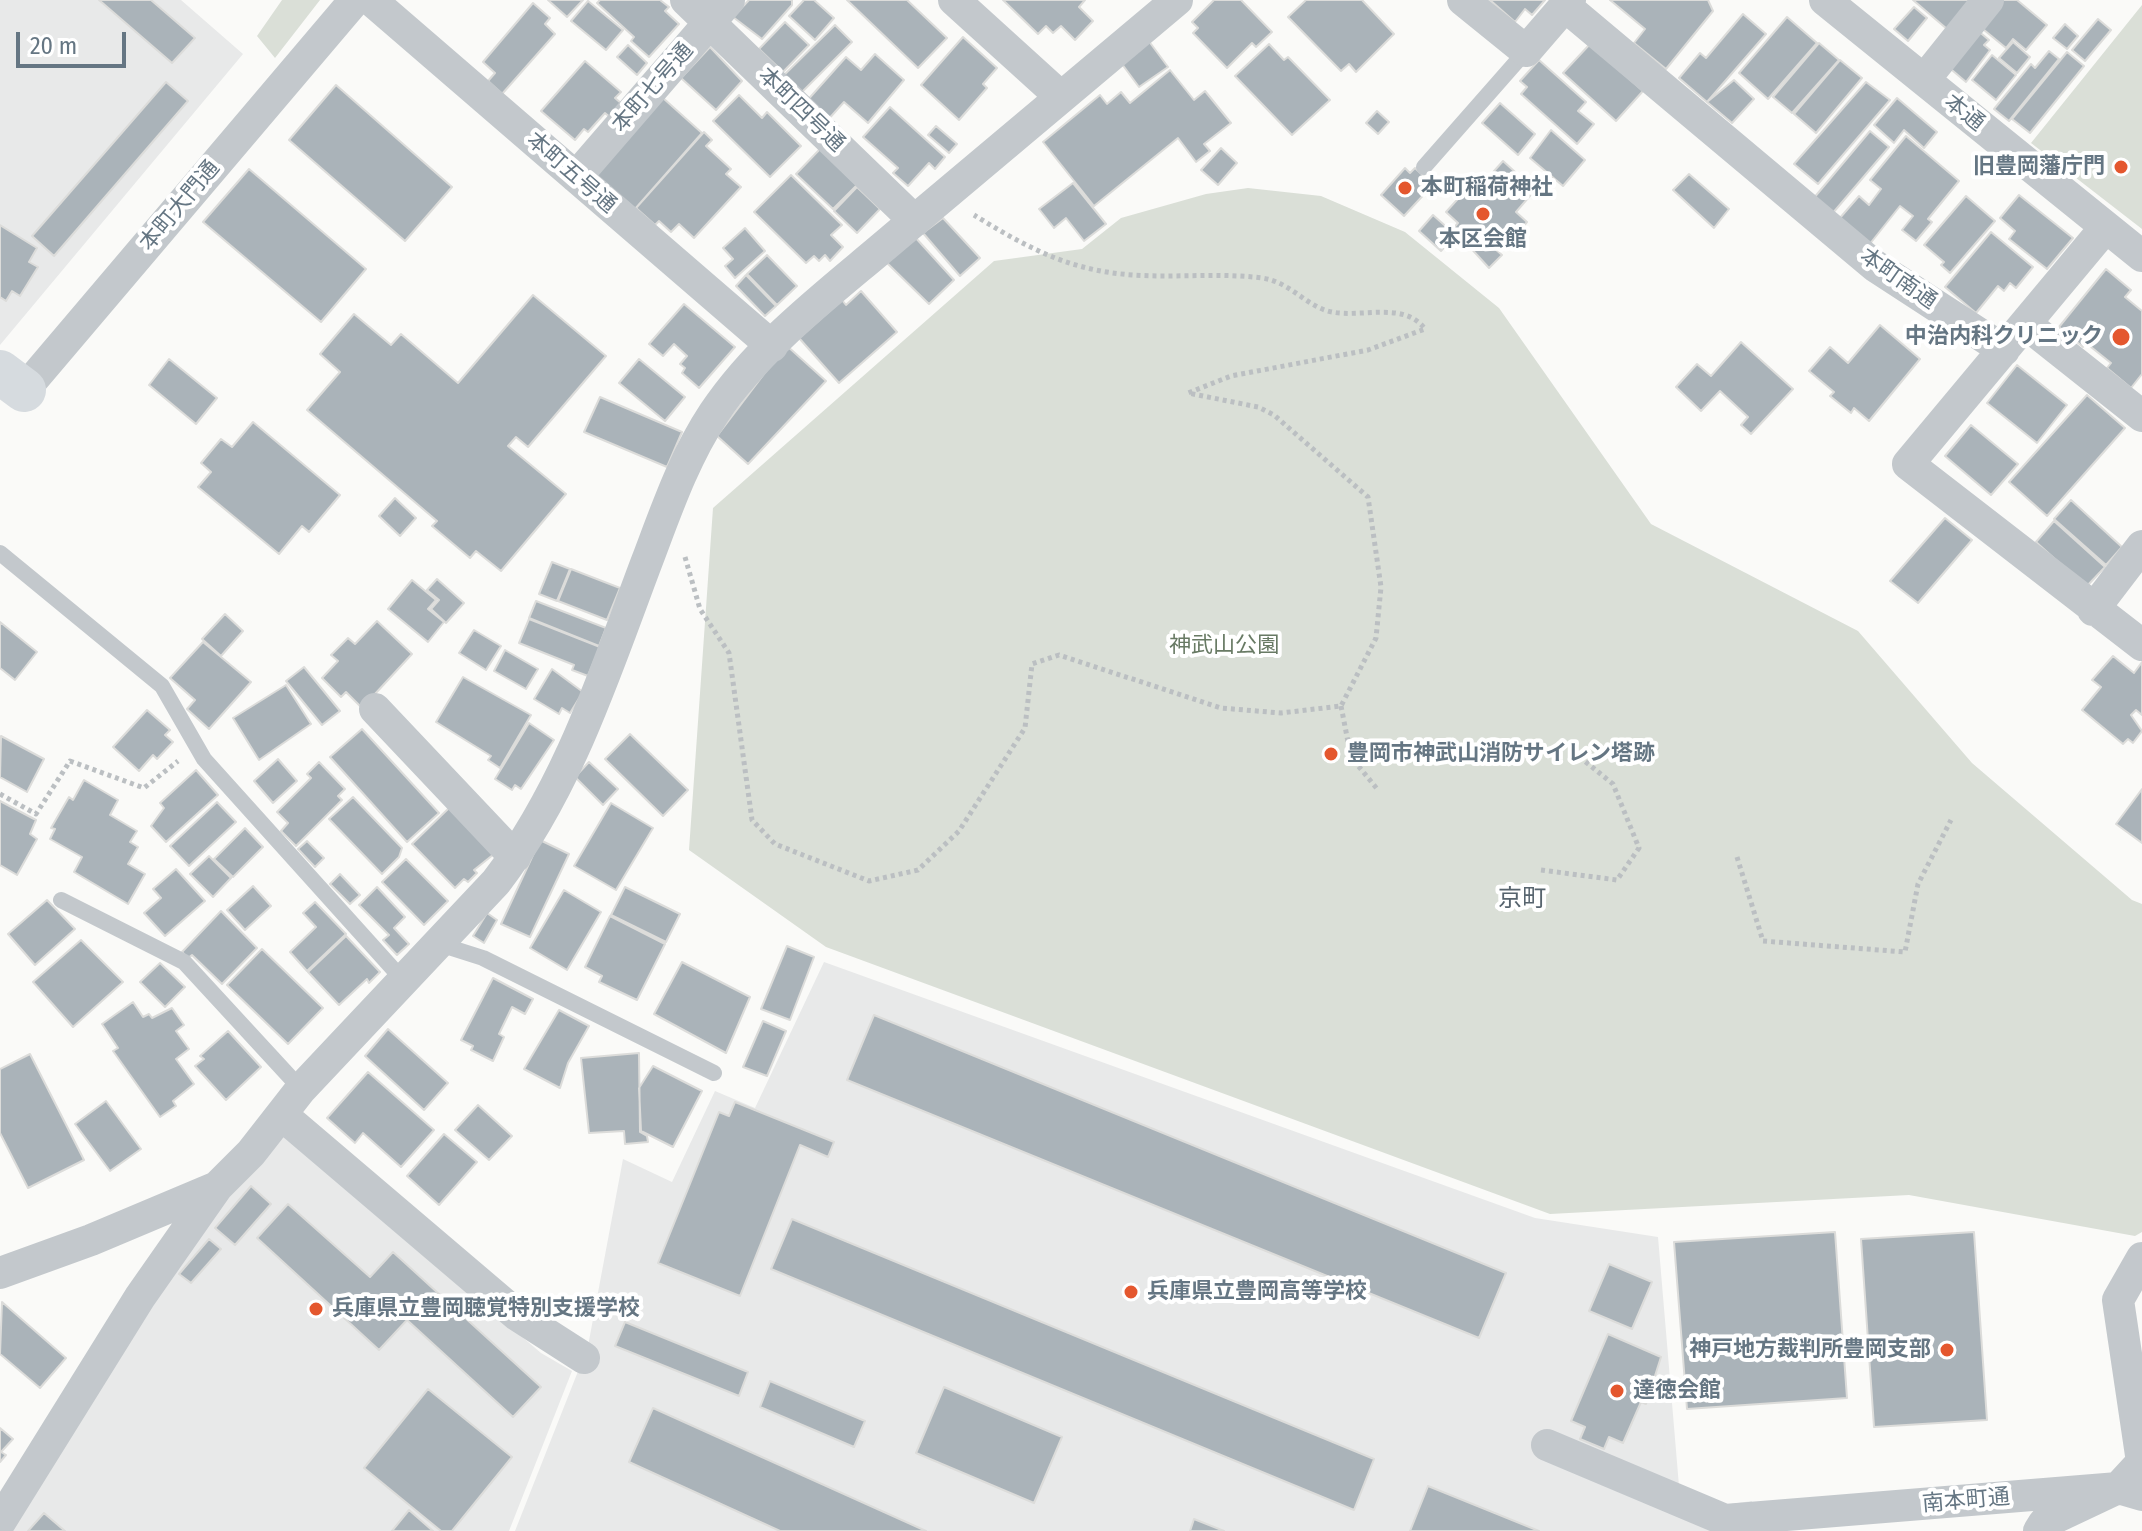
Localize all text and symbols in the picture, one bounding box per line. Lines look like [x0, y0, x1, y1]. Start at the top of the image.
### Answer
scale bar [20, 16, 130, 66]
text: 20 m [30, 32, 77, 60]
street label: 本町七号通 [607, 38, 699, 138]
street label: 本町四号通 [752, 62, 850, 158]
street label: 本通 [1939, 89, 1989, 137]
street label: 本町五号通 [521, 127, 621, 219]
place label: 旧豊岡藩庁門 [1973, 154, 2105, 180]
street label: 本町大門通 [135, 155, 225, 257]
marker: 旧豊岡藩庁門 [2112, 158, 2130, 176]
place label: 本町稲荷神社 [1421, 175, 1553, 201]
marker: 本町稲荷神社 [1396, 179, 1414, 197]
marker: 本区会館 [1474, 205, 1492, 223]
place label: 本区会館 [1439, 227, 1527, 253]
street label: 本町南通 [1854, 243, 1942, 315]
place label: 中治内科クリニック [1905, 324, 2103, 350]
marker: 中治内科クリニック [2110, 326, 2132, 348]
park label: 神武山公園 [1169, 633, 1279, 659]
place label: 豊岡市神武山消防サイレン塔跡 [1347, 741, 1655, 767]
marker: 豊岡市神武山消防サイレン塔跡 [1322, 745, 1340, 763]
district label: 京町 [1498, 885, 1546, 913]
place label: 兵庫県立豊岡高等学校 [1147, 1279, 1367, 1305]
marker: 兵庫県立豊岡高等学校 [1122, 1283, 1140, 1301]
place label: 兵庫県立豊岡聴覚特別支援学校 [332, 1296, 640, 1322]
marker: 兵庫県立豊岡聴覚特別支援学校 [307, 1300, 325, 1318]
place label: 神戸地方裁判所豊岡支部 [1689, 1337, 1931, 1363]
marker: 神戸地方裁判所豊岡支部 [1938, 1341, 1956, 1359]
place label: 達徳会館 [1633, 1378, 1721, 1404]
marker: 達徳会館 [1608, 1382, 1626, 1400]
street label: 南本町通 [1921, 1484, 2011, 1518]

